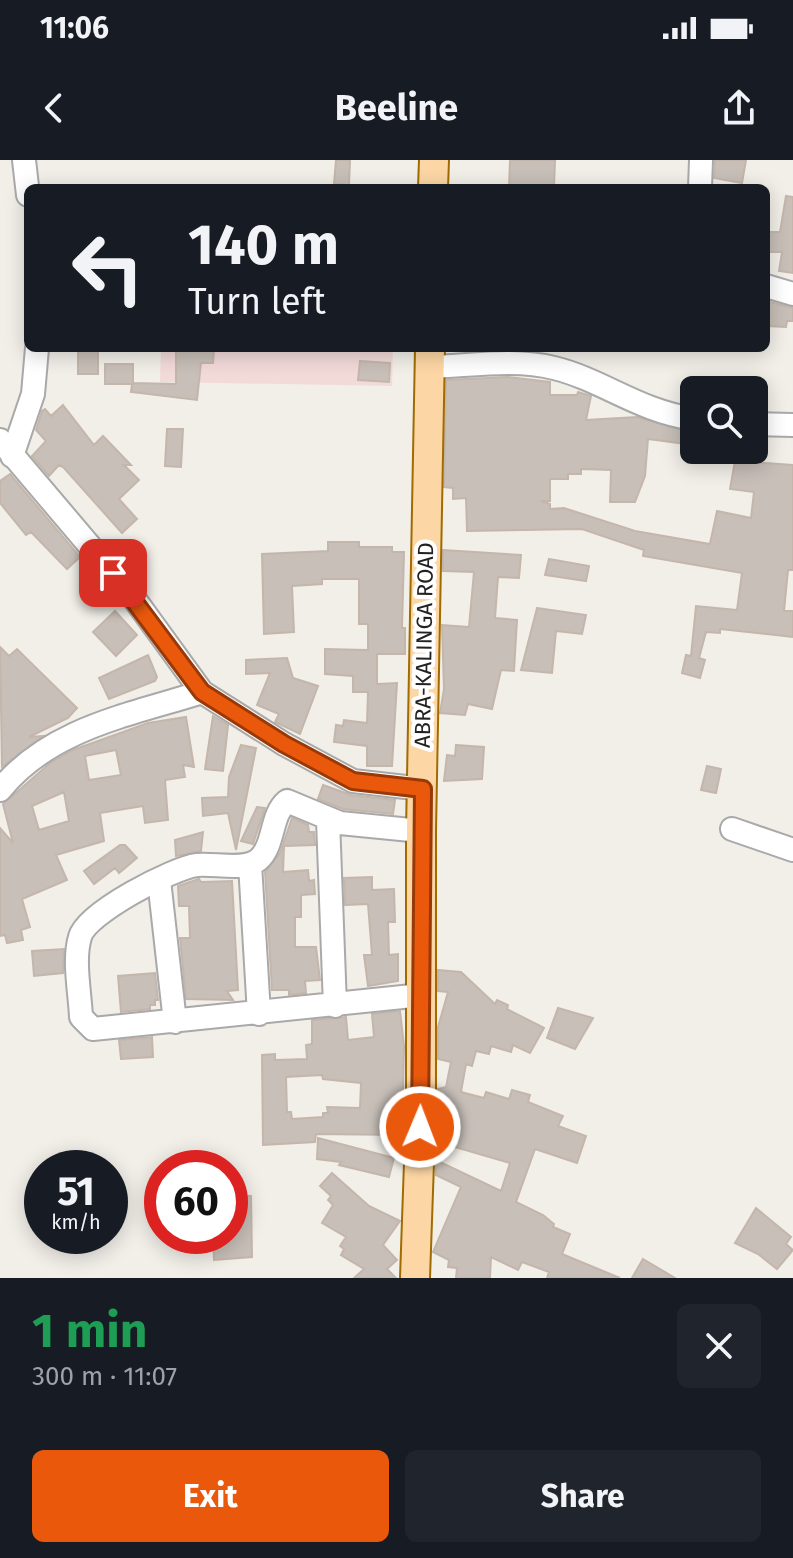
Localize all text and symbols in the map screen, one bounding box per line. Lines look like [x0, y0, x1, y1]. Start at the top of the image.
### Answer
text: 11:06 [40, 10, 109, 46]
icon: back [32, 86, 76, 130]
text: Beeline [335, 86, 458, 130]
icon: share [717, 86, 761, 130]
text: 140 m [188, 212, 339, 279]
icon: left [56, 216, 160, 320]
text: Turn left [188, 280, 326, 324]
map controls [680, 376, 768, 464]
button: search [680, 376, 768, 464]
pin [79, 539, 147, 607]
street label: ABRA-KALINGA ROAD [409, 542, 439, 748]
icon: arrive [91, 551, 135, 595]
position arrow [378, 1085, 462, 1169]
speed limit sign: 60 [144, 1150, 248, 1254]
text: 51 [57, 1168, 95, 1216]
text: km/h [51, 1210, 101, 1234]
text: 1 min [32, 1302, 147, 1360]
button: close [677, 1304, 761, 1388]
text: 300 m · 11:07 [32, 1361, 177, 1392]
button: Exit [32, 1450, 389, 1542]
button: Share [405, 1450, 761, 1542]

